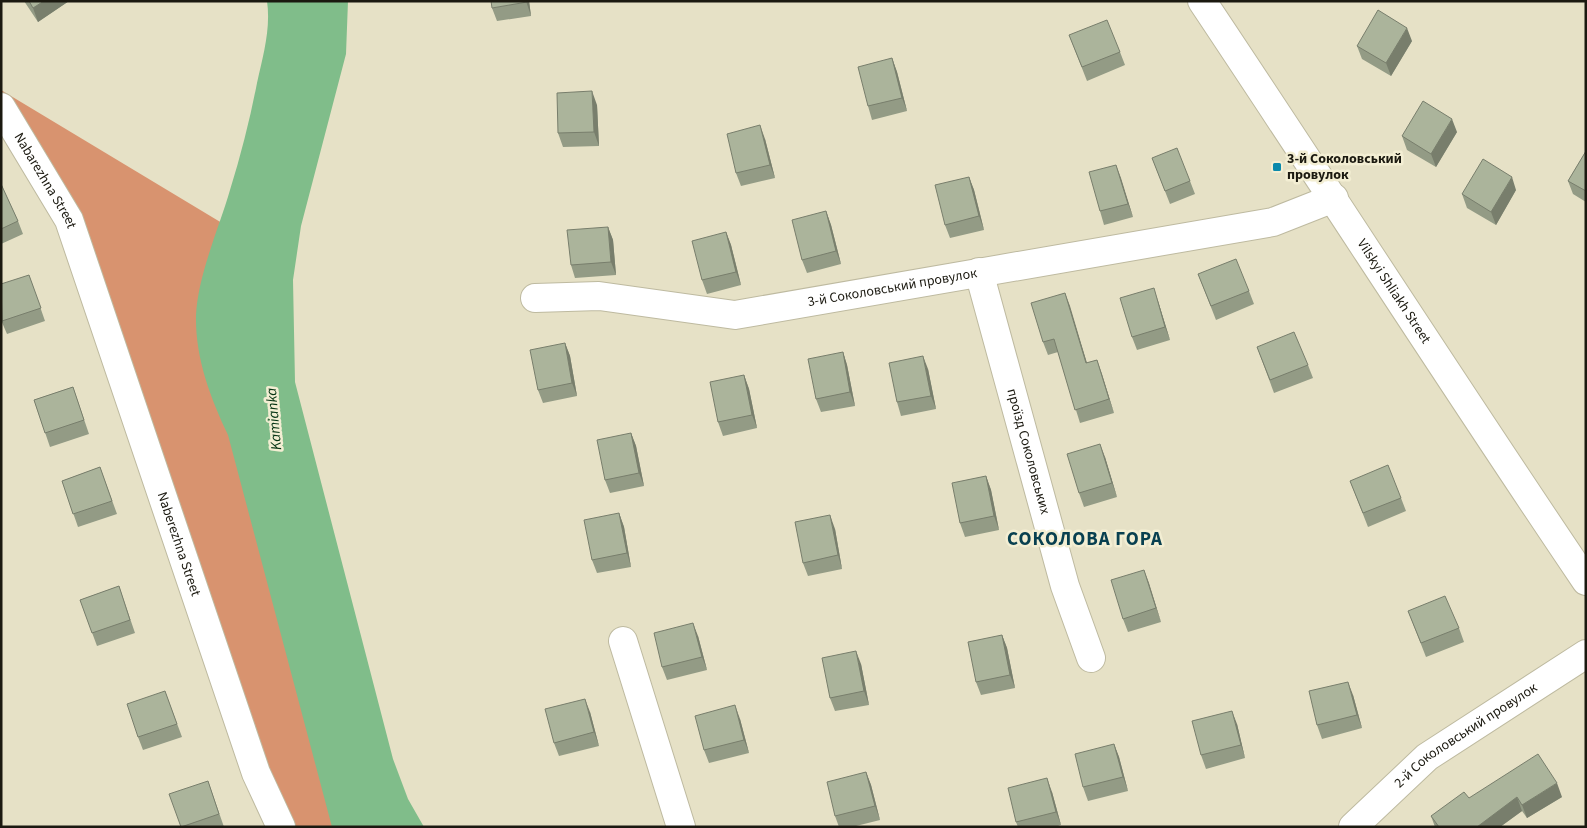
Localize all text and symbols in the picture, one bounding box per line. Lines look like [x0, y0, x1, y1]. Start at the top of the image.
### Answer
street label: Nabarezhna Street [9, 129, 81, 231]
place label: 3-й Соколовський провулок [1287, 149, 1402, 185]
marker: 3-й Соколовський провулок [1271, 161, 1283, 173]
street label: Vilskyi Shliakh Street [1352, 235, 1436, 348]
street label: 3-й Соколовський провулок [806, 263, 979, 312]
street label: проїзд Соколовських [1001, 386, 1055, 517]
water label: Kamianka [261, 387, 287, 451]
street label: Naberezhna Street [152, 489, 206, 599]
district label: СОКОЛОВА ГОРА [1007, 526, 1163, 553]
street label: 2-й Соколовський провулок [1390, 678, 1542, 793]

